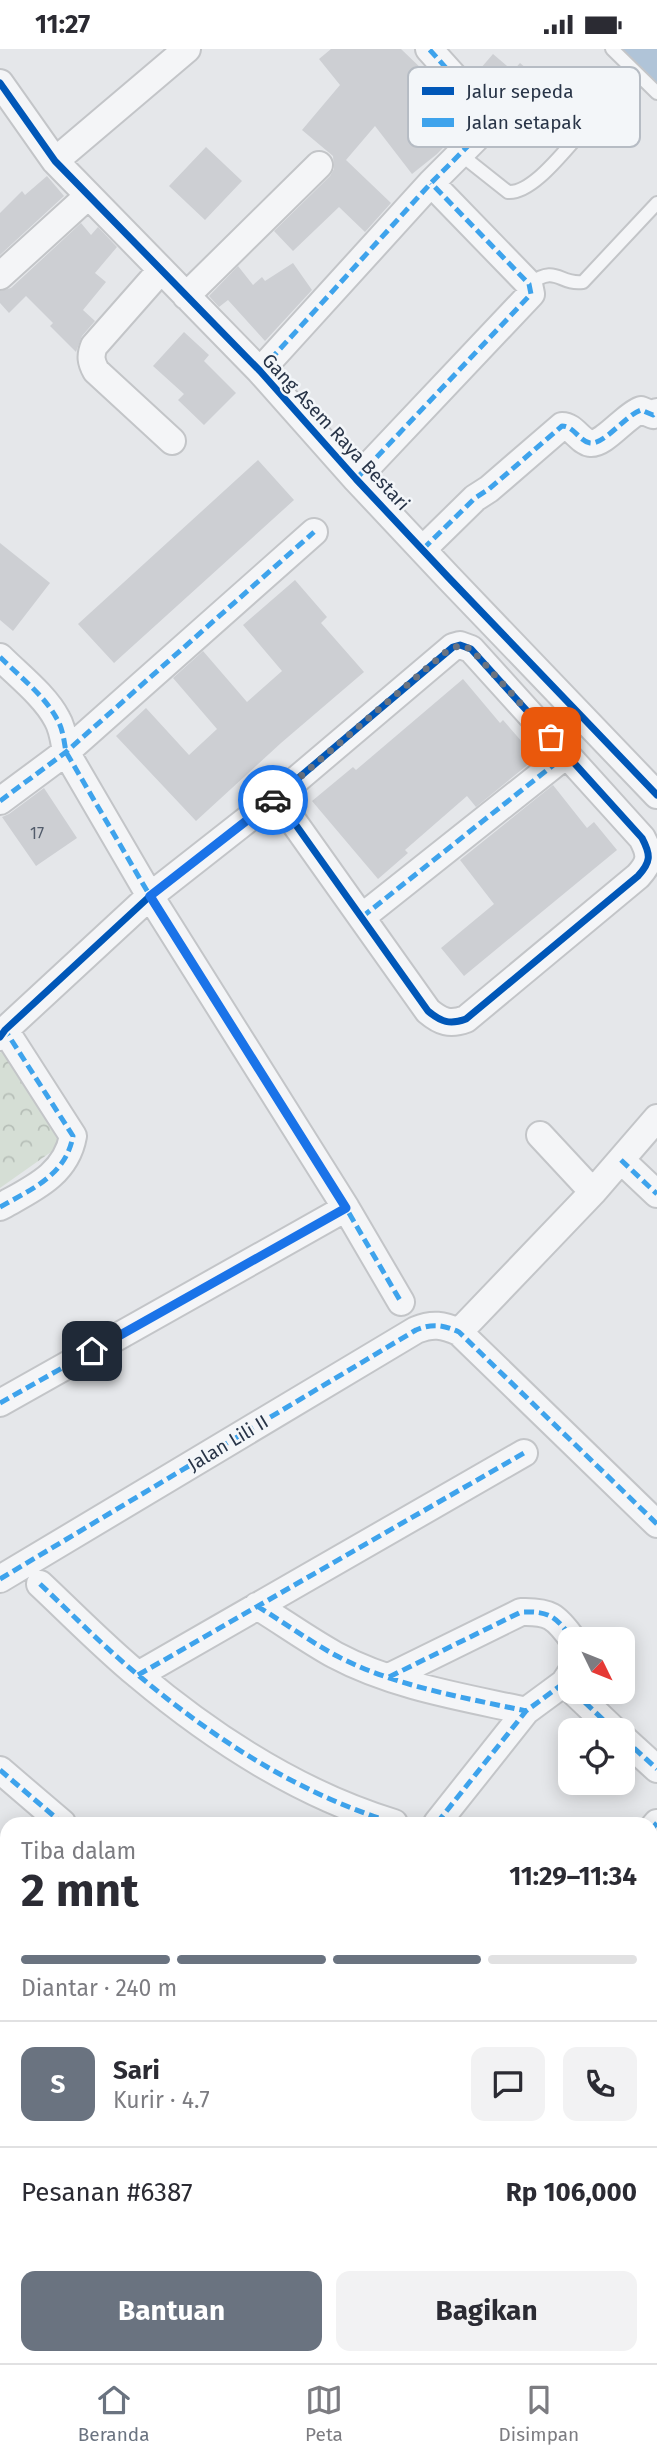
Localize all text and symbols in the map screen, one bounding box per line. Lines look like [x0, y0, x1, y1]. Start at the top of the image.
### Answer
text: 11:27 [35, 9, 90, 40]
legend [408, 67, 640, 147]
text: Jalur sepeda [466, 80, 574, 103]
text: Jalan setapak [466, 111, 582, 134]
street label: Gang Asem Raya Bestari [257, 349, 415, 515]
pin [521, 707, 581, 767]
icon: bag [532, 718, 570, 756]
courier [238, 765, 308, 835]
icon: car [254, 781, 292, 819]
house number: 17 [30, 824, 44, 843]
pin [62, 1321, 122, 1381]
icon: home [73, 1332, 111, 1370]
street label: Jalan Lili II [184, 1410, 272, 1476]
north arrow [558, 1627, 635, 1705]
map controls [558, 1627, 635, 1795]
button: locate [558, 1718, 635, 1795]
text: Tiba dalam [21, 1837, 136, 1865]
text: 11:29–11:34 [509, 1861, 637, 1892]
text: 2 mnt [21, 1863, 139, 1918]
text: Diantar · 240 m [21, 1974, 177, 2002]
button: chat [471, 2047, 545, 2121]
button: phone [563, 2047, 637, 2121]
text: Sari [113, 2055, 160, 2086]
text: S [51, 2069, 65, 2100]
text: Kurir · 4.7 [113, 2086, 210, 2114]
text: Pesanan #6387 [21, 2177, 193, 2208]
text: Rp 106,000 [506, 2177, 637, 2208]
button: Bantuan [21, 2271, 322, 2351]
button: Bagikan [336, 2271, 637, 2351]
tab: Beranda [78, 2381, 150, 2446]
tab: Peta [305, 2381, 343, 2446]
tab: Disimpan [499, 2381, 579, 2446]

